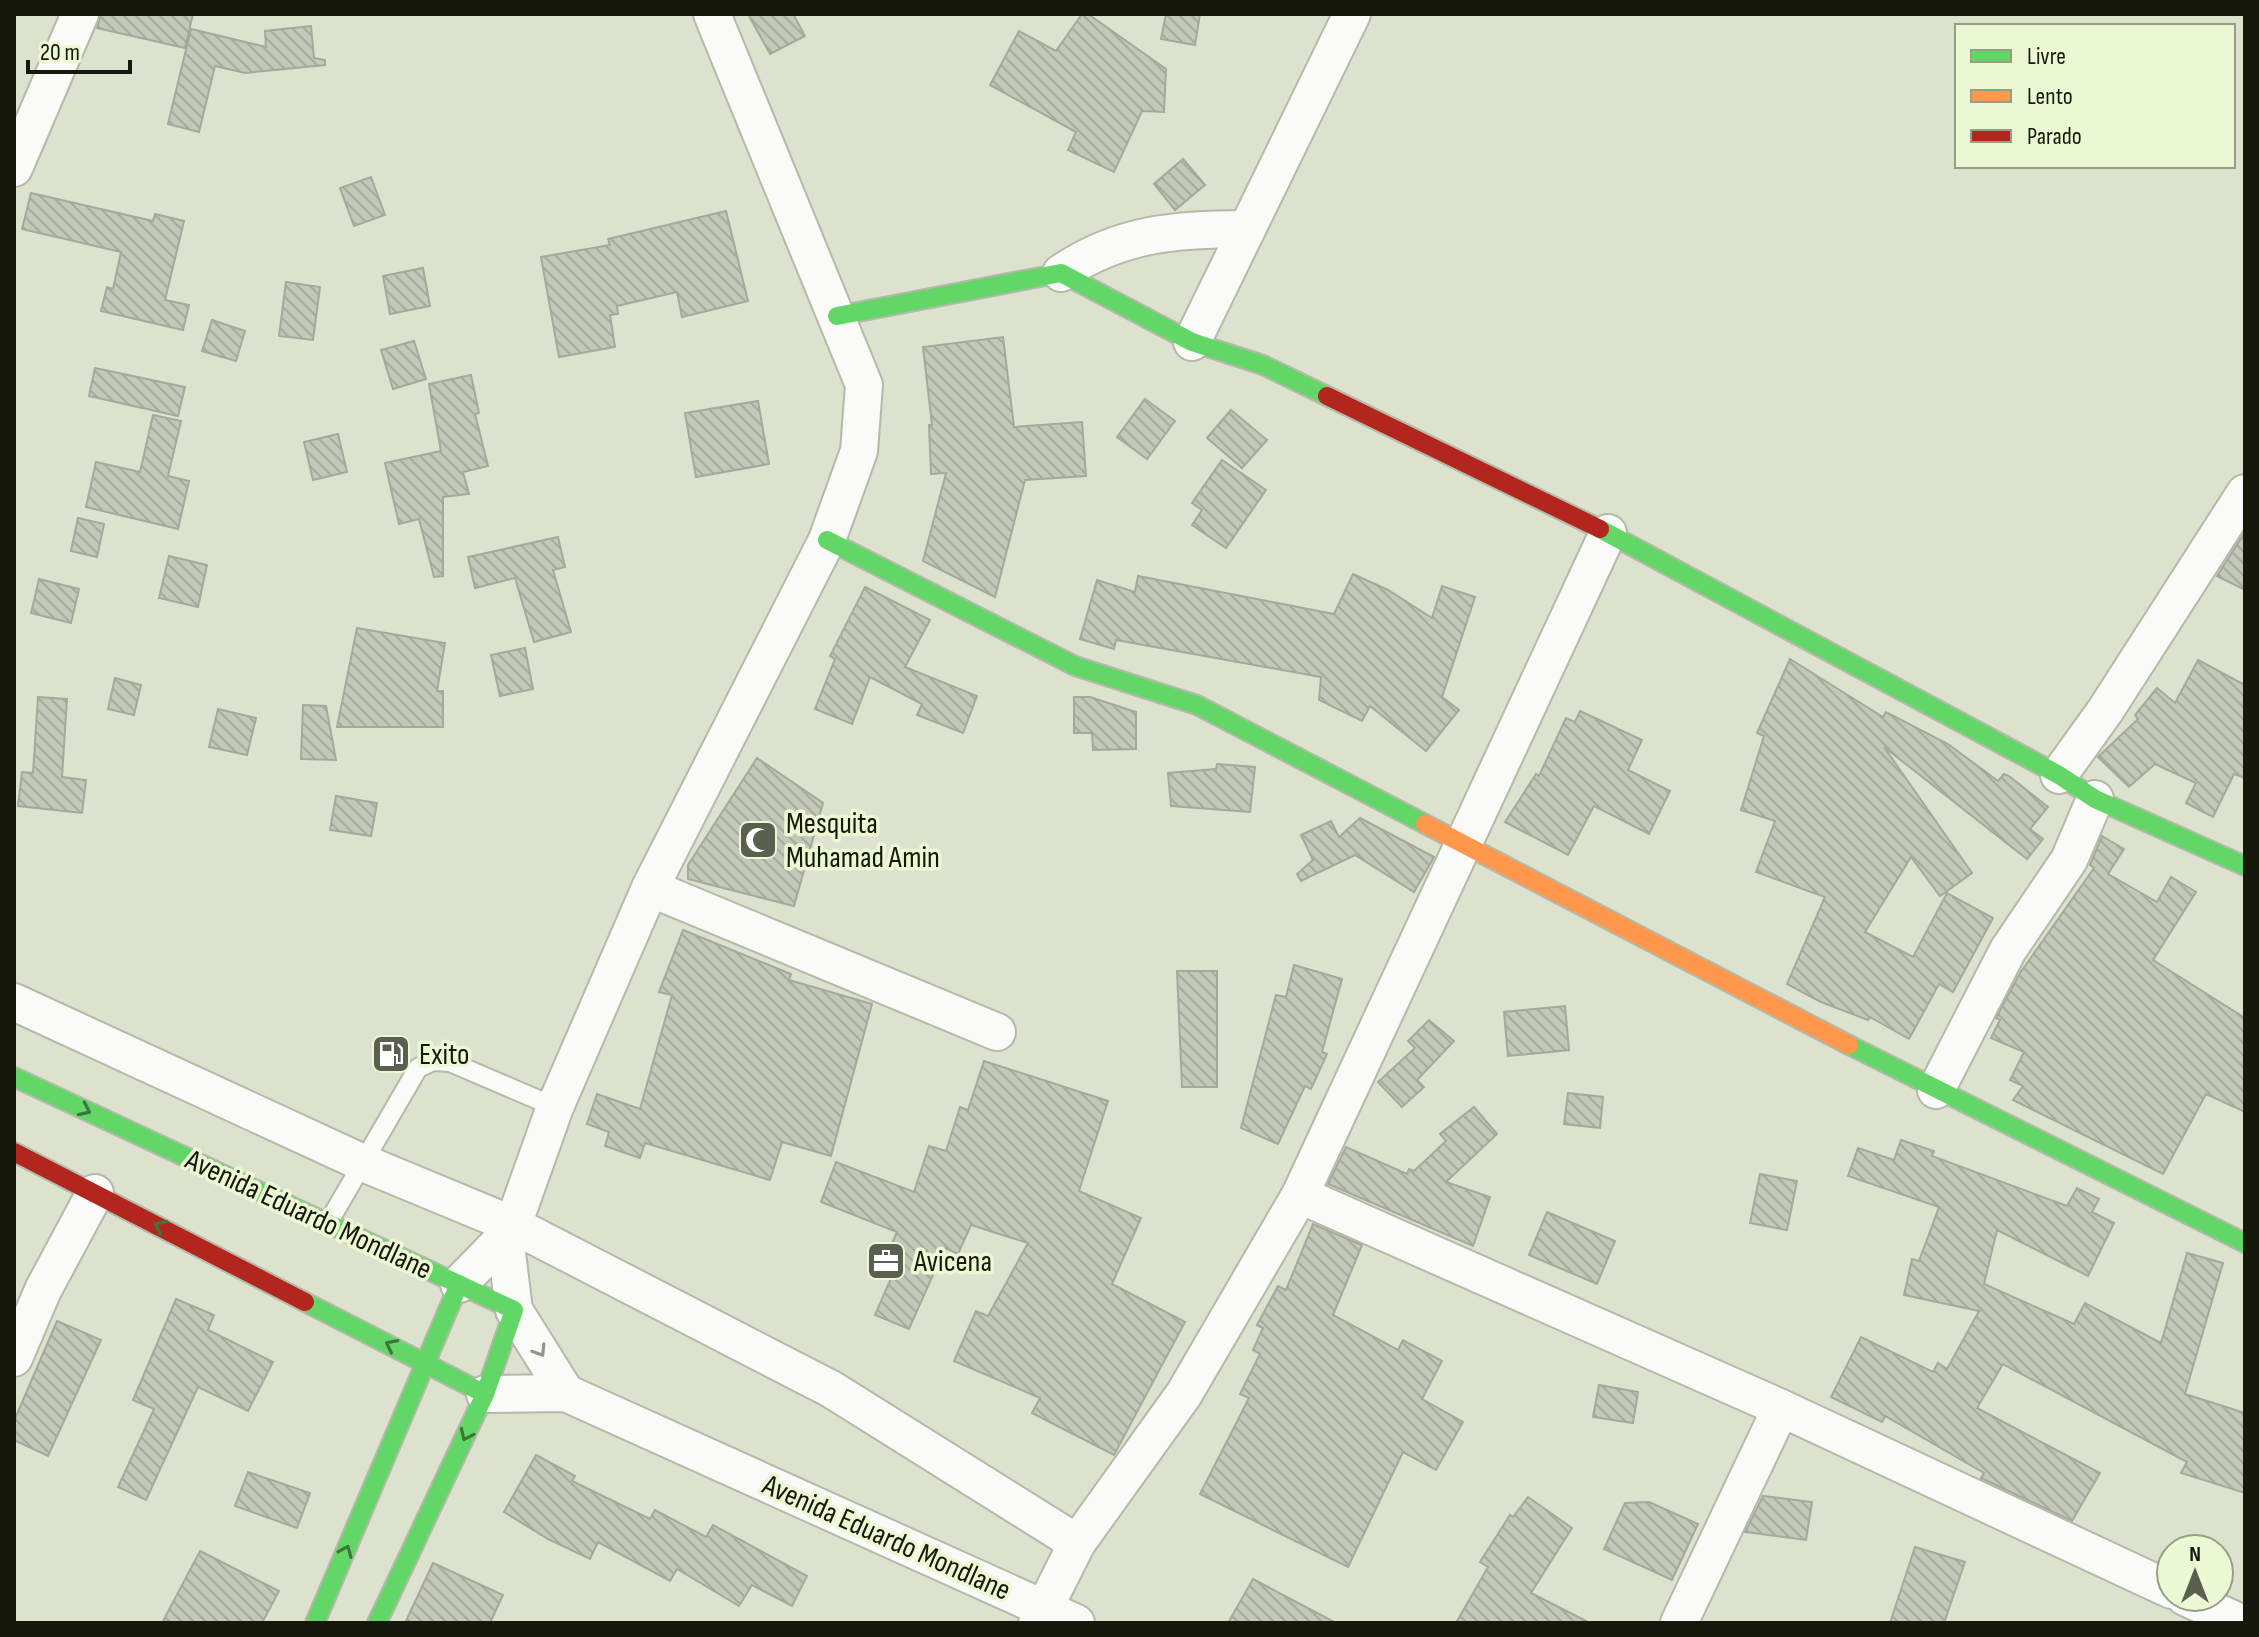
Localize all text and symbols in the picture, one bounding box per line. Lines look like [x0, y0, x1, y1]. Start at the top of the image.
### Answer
scale bar [28, 24, 130, 74]
legend [1955, 24, 2235, 168]
text: 20 m [40, 38, 80, 67]
text: Livre [2027, 42, 2066, 71]
text: Lento [2027, 82, 2073, 111]
text: Parado [2027, 122, 2082, 151]
place label: Mesquita Muhamad Amin [786, 806, 940, 876]
mosque icon: Mesquita Muhamad Amin [737, 819, 779, 861]
fuel station icon: Exito [370, 1033, 412, 1075]
place label: Exito [419, 1037, 470, 1073]
one-way arrow [76, 1100, 91, 1116]
street label: Avenida Eduardo Mondlane [179, 1142, 437, 1288]
one-way arrow [153, 1221, 168, 1236]
office icon: Avicena [865, 1240, 907, 1282]
place label: Avicena [913, 1244, 992, 1280]
one-way arrow [385, 1339, 400, 1355]
one-way arrow [530, 1343, 545, 1357]
one-way arrow [460, 1426, 476, 1441]
street label: Avenida Eduardo Mondlane [756, 1467, 1016, 1609]
north arrow [2155, 1533, 2235, 1613]
text: N [2189, 1541, 2201, 1568]
one-way arrow [336, 1545, 352, 1560]

